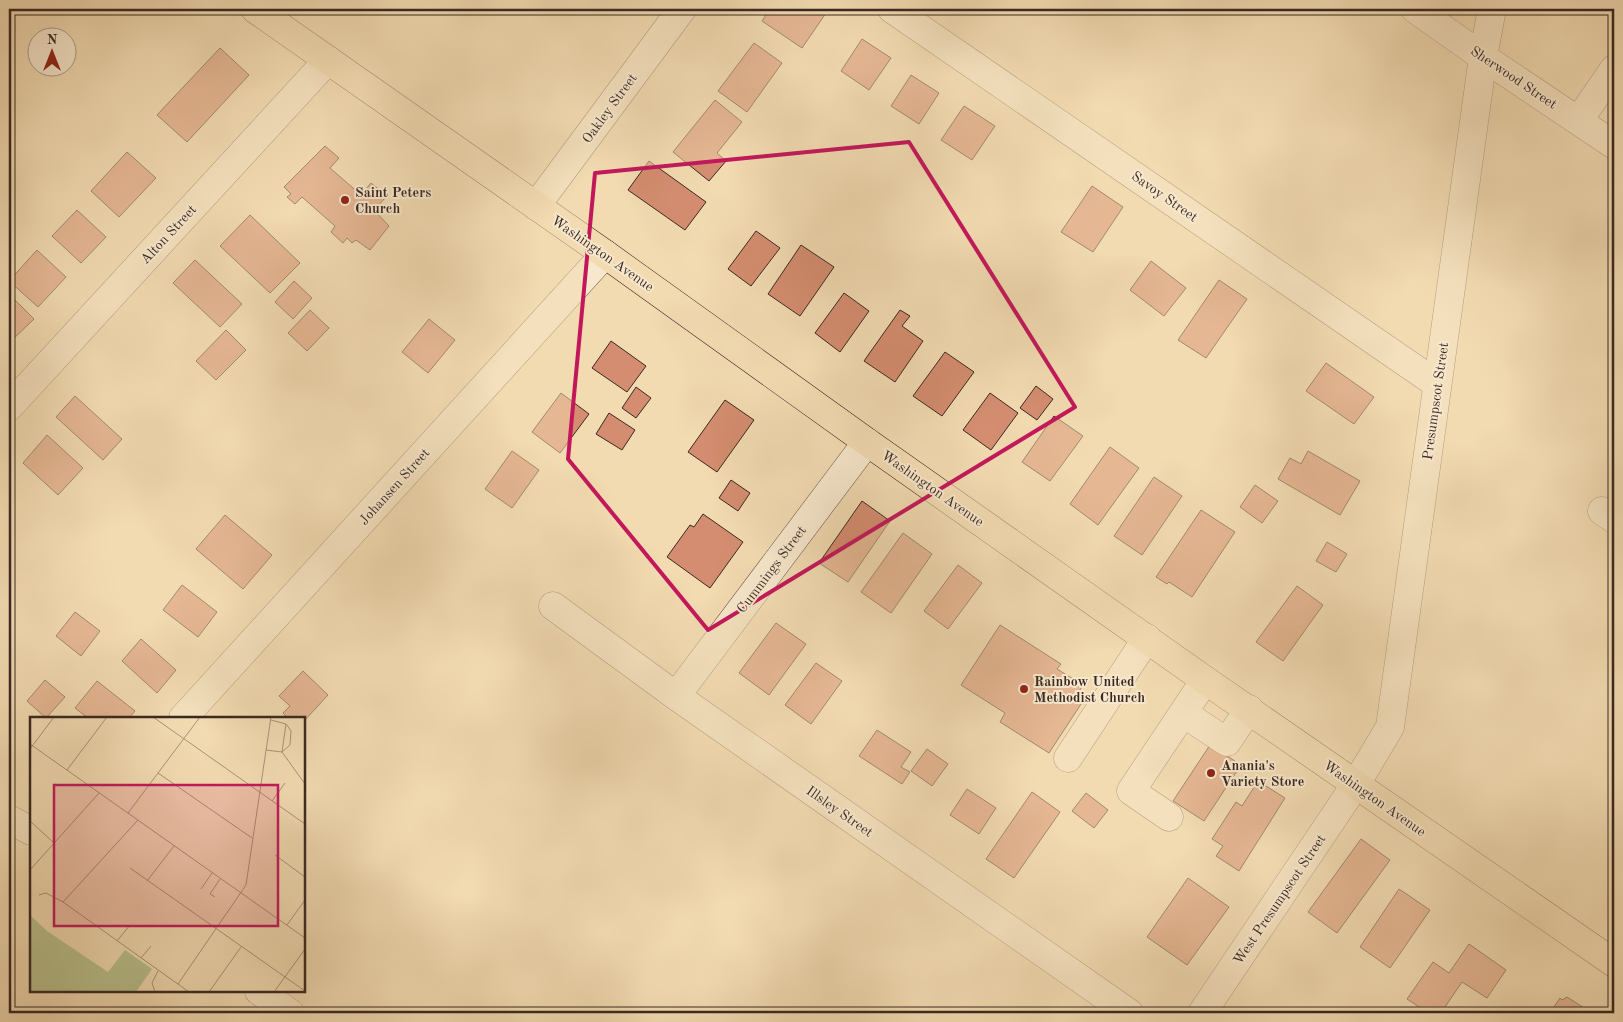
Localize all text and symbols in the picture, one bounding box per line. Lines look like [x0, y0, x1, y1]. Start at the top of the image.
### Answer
north arrow [28, 28, 78, 78]
text: N [47, 33, 58, 47]
street label: Sherwood Street [1468, 44, 1559, 112]
street label: Oakley Street [580, 71, 640, 146]
street label: Savoy Street [1129, 169, 1200, 225]
place label: Saint Peters Church [355, 186, 431, 216]
marker: Saint Peters Church [339, 194, 351, 206]
street label: Alton Street [138, 202, 199, 267]
street label: Washington Avenue [549, 213, 656, 294]
street label: Presumpscot Street [1421, 341, 1451, 461]
street label: Johansen Street [357, 446, 433, 528]
street label: Washington Avenue [879, 448, 986, 529]
street label: Cummings Street [735, 523, 809, 616]
place label: Rainbow United Methodist Church [1034, 675, 1145, 705]
marker: Rainbow United Methodist Church [1018, 683, 1030, 695]
inset map [30, 717, 305, 992]
street label: Washington Avenue [1321, 758, 1428, 839]
place label: Anania's Variety Store [1221, 759, 1304, 789]
marker: Anania's Variety Store [1205, 767, 1217, 779]
street label: Illsley Street [804, 784, 875, 840]
street label: West Presumpscot Street [1231, 832, 1329, 967]

